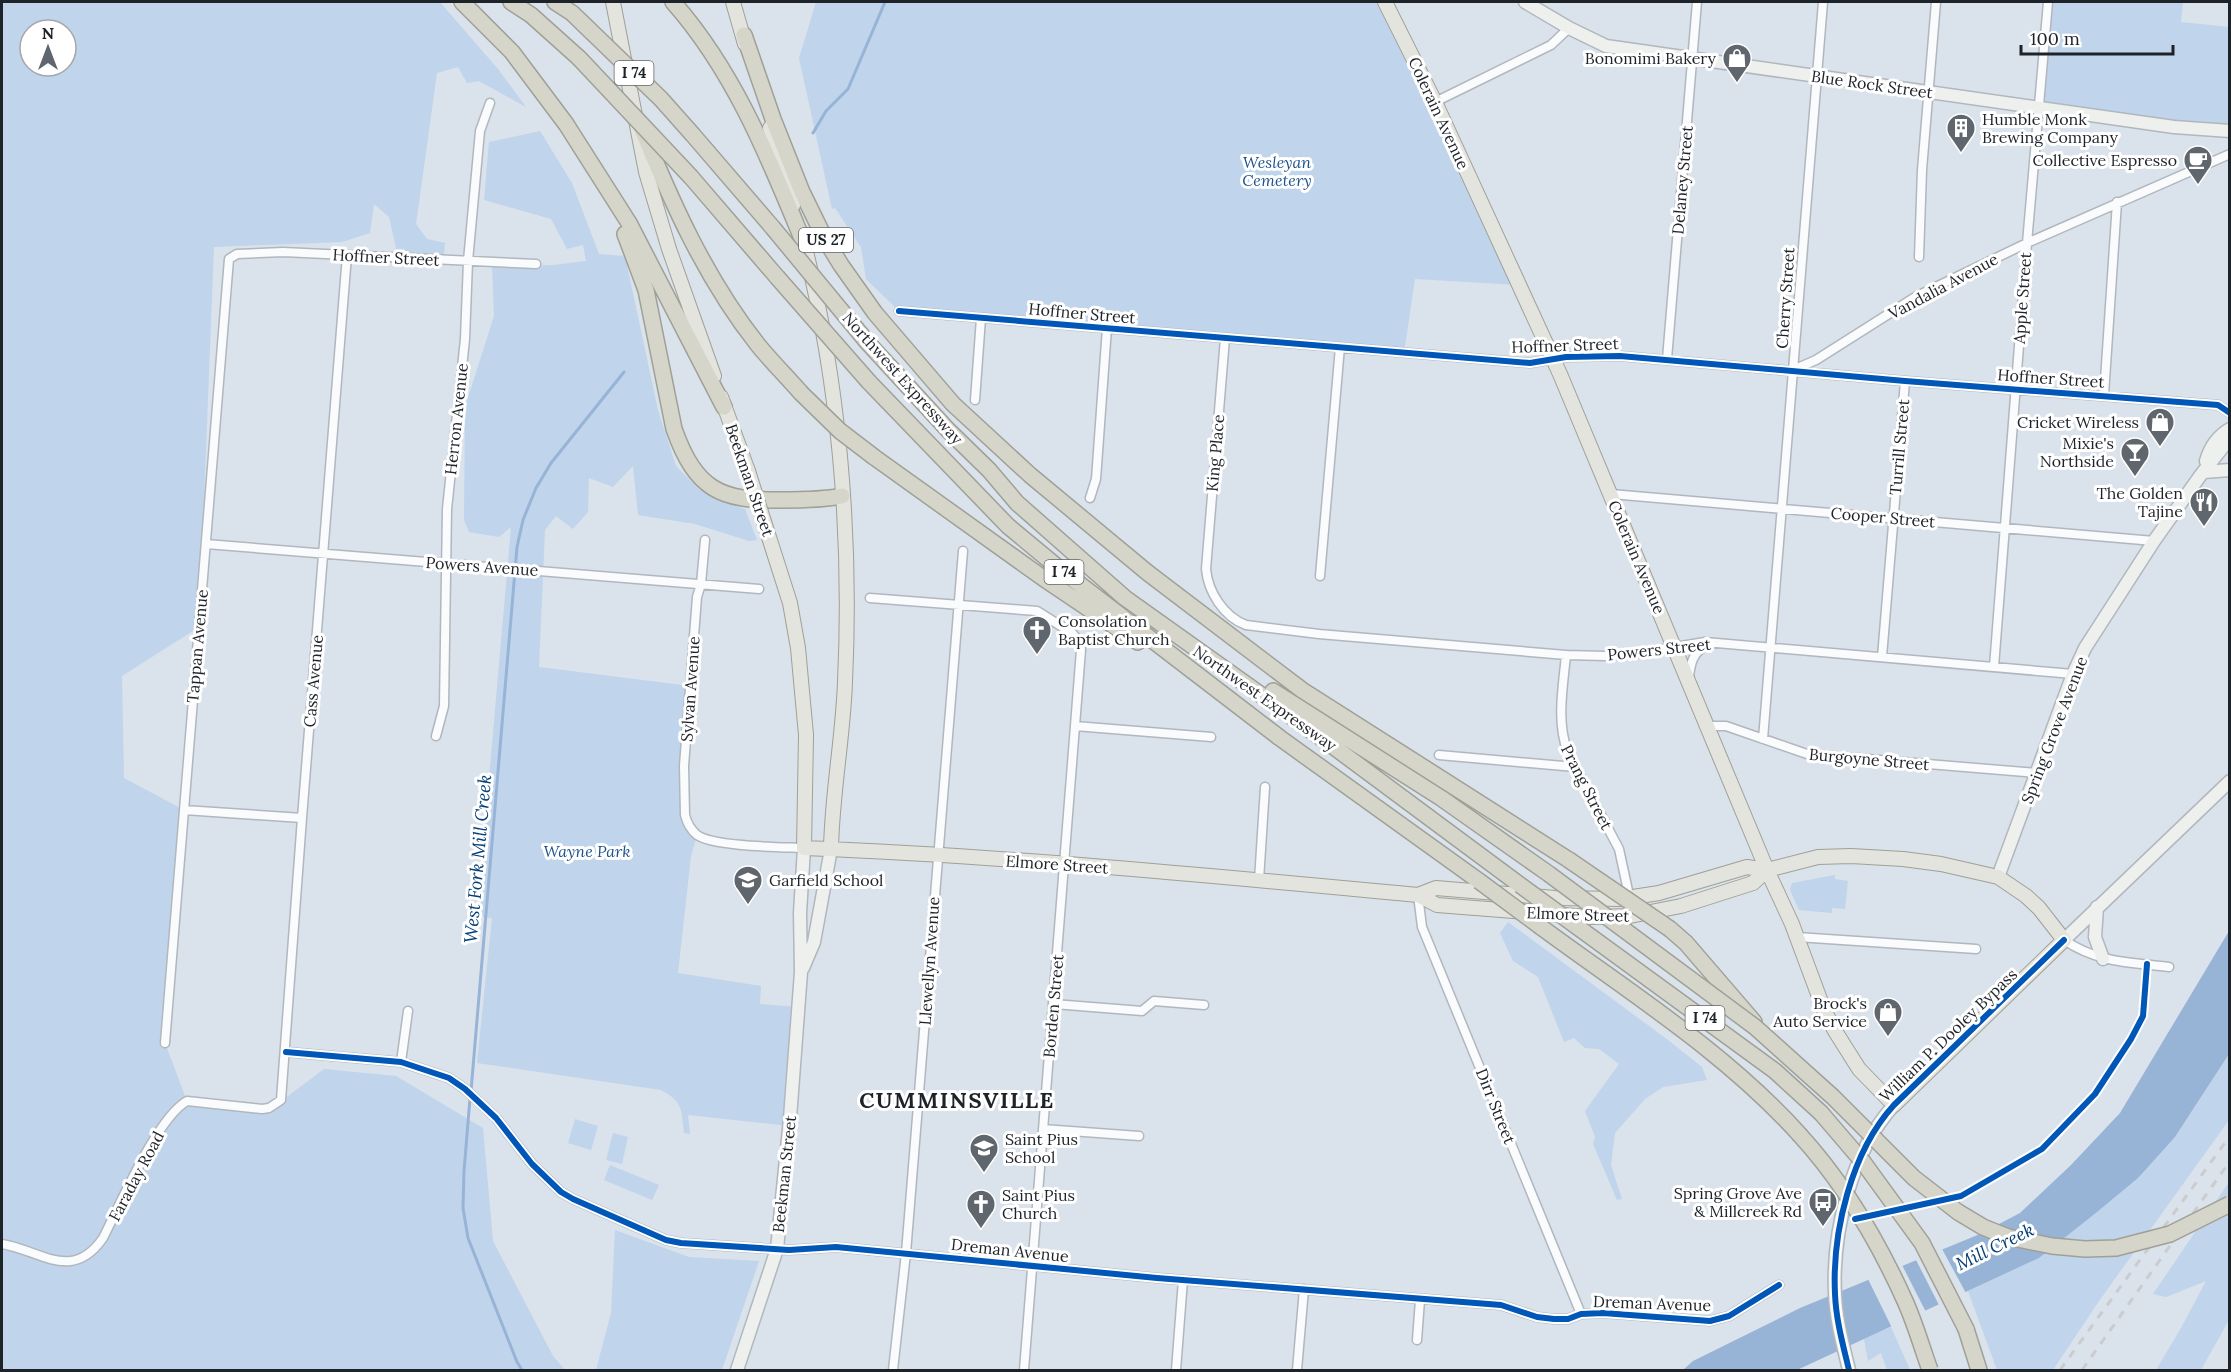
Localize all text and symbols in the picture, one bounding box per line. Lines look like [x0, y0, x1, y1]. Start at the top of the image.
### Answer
north arrow [18, 18, 78, 78]
scale bar [2021, 18, 2172, 56]
text: N [42, 23, 54, 43]
text: 100 m [2030, 27, 2080, 50]
shop icon: Bonomimi Bakery [1721, 42, 1753, 84]
place label: Bonomimi Bakery [1585, 48, 1717, 68]
street label: Colerain Avenue [1404, 54, 1474, 173]
road number: I 74 [614, 61, 654, 85]
street label: Blue Rock Street [1810, 66, 1935, 103]
place label: Humble Monk Brewing Company [1982, 109, 2119, 147]
building icon: Humble Monk Brewing Company [1945, 112, 1977, 154]
street label: Delaney Street [1667, 124, 1697, 235]
cafe icon: Collective Espresso [2182, 144, 2214, 186]
place label: Collective Espresso [2033, 150, 2177, 170]
park label: Wesleyan Cemetery [1242, 152, 1312, 190]
road number: US 27 [799, 228, 853, 252]
street label: Hoffner Street [332, 244, 441, 270]
street label: Cherry Street [1771, 246, 1799, 349]
street label: Vandalia Avenue [1884, 249, 2002, 324]
street label: Apple Street [2009, 251, 2035, 345]
street label: Hoffner Street [1028, 298, 1137, 328]
street label: Northwest Expressway [838, 308, 968, 449]
street label: Hoffner Street [1511, 333, 1620, 357]
street label: Herron Avenue [440, 362, 472, 476]
street label: Hoffner Street [1997, 364, 2106, 392]
street label: Turrill Street [1885, 397, 1913, 496]
shop icon: Cricket Wireless [2144, 406, 2176, 448]
place label: Cricket Wireless [2017, 412, 2139, 432]
street label: King Place [1202, 413, 1228, 492]
street label: Beekman Street [721, 421, 779, 540]
place label: Mixie's Northside [2040, 433, 2114, 471]
bar icon: Mixie's Northside [2119, 436, 2151, 478]
place label: The Golden Tajine [2096, 483, 2183, 521]
restaurant icon: The Golden Tajine [2188, 486, 2220, 528]
street label: Colerain Avenue [1604, 497, 1670, 617]
street label: Cooper Street [1830, 502, 1937, 532]
street label: Powers Avenue [425, 552, 539, 580]
road number: I 74 [1044, 560, 1084, 584]
street label: Tappan Avenue [182, 588, 212, 704]
place label: Consolation Baptist Church [1058, 611, 1170, 649]
church icon: Consolation Baptist Church [1021, 614, 1053, 656]
street label: Cass Avenue [299, 634, 327, 728]
street label: Powers Street [1606, 634, 1713, 664]
street label: Sylvan Avenue [676, 635, 704, 743]
street label: Northwest Expressway [1189, 641, 1341, 755]
street label: Spring Grove Avenue [2017, 653, 2091, 806]
street label: Prang Street [1557, 741, 1617, 834]
street label: Burgoyne Street [1808, 744, 1931, 774]
water label: West Fork Mill Creek [459, 774, 496, 944]
park label: Wayne Park [543, 841, 631, 861]
street label: Elmore Street [1005, 850, 1110, 878]
school or university icon: Garfield School [732, 864, 764, 906]
place label: Garfield School [769, 870, 883, 890]
street label: Llewellyn Avenue [915, 896, 943, 1026]
street label: Elmore Street [1526, 902, 1631, 926]
street label: Borden Street [1039, 953, 1068, 1059]
street label: William P. Dooley Bypass [1875, 964, 2021, 1106]
place label: Brock's Auto Service [1772, 993, 1867, 1031]
shop icon: Brock's Auto Service [1872, 996, 1904, 1038]
road number: I 74 [1686, 1006, 1724, 1030]
street label: Dirr Street [1472, 1065, 1521, 1148]
district label: CUMMINSVILLE [859, 1086, 1055, 1114]
street label: Beekman Street [768, 1114, 800, 1234]
street label: Faraday Road [104, 1127, 168, 1224]
place label: Saint Pius School [1005, 1129, 1078, 1167]
school or university icon: Saint Pius School [968, 1132, 1000, 1174]
place label: Spring Grove Ave & Millcreek Rd [1674, 1183, 1802, 1221]
place label: Saint Pius Church [1002, 1185, 1075, 1223]
bus stop icon: Spring Grove Ave & Millcreek Rd [1807, 1186, 1839, 1228]
church icon: Saint Pius Church [965, 1188, 997, 1230]
water label: Mill Creek [1952, 1218, 2038, 1275]
street label: Dreman Avenue [950, 1234, 1070, 1266]
street label: Dreman Avenue [1593, 1291, 1712, 1315]

